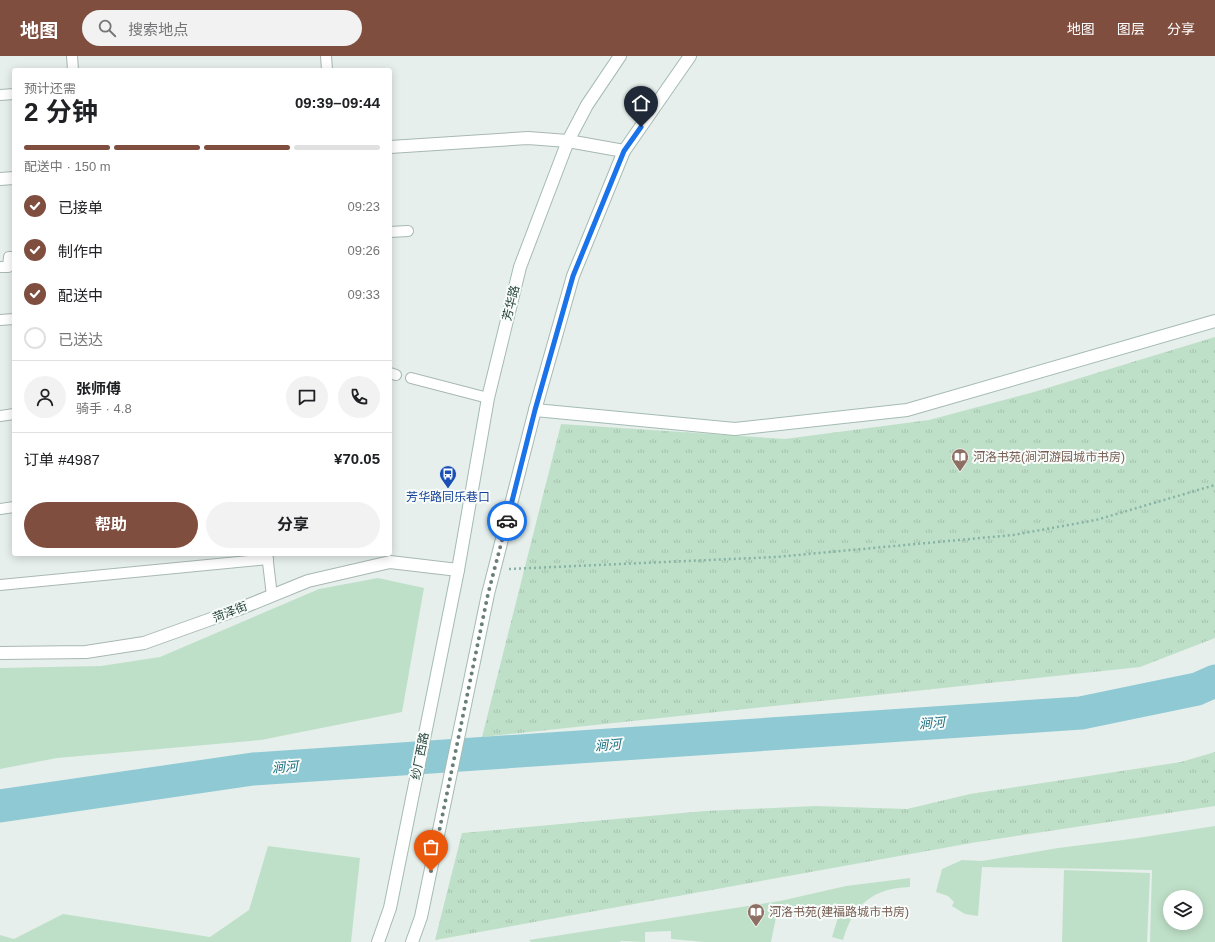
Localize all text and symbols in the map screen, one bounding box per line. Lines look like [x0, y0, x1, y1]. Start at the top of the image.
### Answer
search box [82, 10, 362, 46]
icon: search [96, 17, 118, 39]
text: 地图 [20, 20, 58, 41]
text: 搜索地点 [128, 21, 188, 38]
text: 地图 [1067, 21, 1095, 37]
text: 图层 [1117, 21, 1145, 37]
text: 分享 [1167, 21, 1195, 37]
text: 预计还需 [24, 81, 76, 96]
pin [624, 86, 658, 127]
icon: home [630, 92, 652, 114]
text: 09:39–09:44 [295, 94, 380, 111]
text: 2 分钟 [24, 97, 98, 127]
text: 配送中 · 150 m [24, 159, 111, 174]
icon: check [24, 195, 46, 217]
text: 已接单 [58, 199, 103, 216]
text: 09:23 [347, 199, 380, 214]
icon: check [24, 239, 46, 261]
text: 制作中 [58, 243, 103, 260]
text: 09:26 [347, 243, 380, 258]
icon: check [24, 283, 46, 305]
street label: 芳华路 [500, 284, 522, 322]
text: 配送中 [58, 287, 103, 304]
text: 09:33 [347, 287, 380, 302]
text: 已送达 [58, 331, 103, 348]
button: person [24, 376, 66, 418]
button: chat [286, 376, 328, 418]
button: phone [338, 376, 380, 418]
text: 张师傅 [76, 380, 121, 397]
text: 骑手 · 4.8 [76, 401, 132, 416]
library icon: 河洛书苑(涧河游园城市书房) [950, 447, 970, 472]
text: ¥70.05 [334, 450, 380, 467]
place label: 河洛书苑(涧河游园城市书房) [973, 450, 1125, 464]
text: 订单 #4987 [24, 451, 100, 468]
bus stop icon: 芳华路同乐巷口 [438, 464, 458, 489]
place label: 芳华路同乐巷口 [406, 490, 490, 504]
courier [487, 501, 527, 541]
button: 帮助 [24, 502, 198, 548]
button: 分享 [206, 502, 380, 548]
icon: car [496, 510, 518, 532]
street label: 菏泽街 [211, 599, 249, 625]
water label: 涧河 [919, 714, 948, 731]
street label: 纱厂西路 [409, 731, 431, 781]
water label: 涧河 [595, 736, 624, 753]
water label: 涧河 [272, 758, 301, 775]
pin [414, 830, 448, 871]
icon: bag [420, 836, 442, 858]
map controls [1163, 890, 1203, 930]
button: layers [1163, 890, 1203, 930]
library icon: 河洛书苑(建福路城市书房) [746, 902, 766, 927]
place label: 河洛书苑(建福路城市书房) [769, 905, 909, 919]

